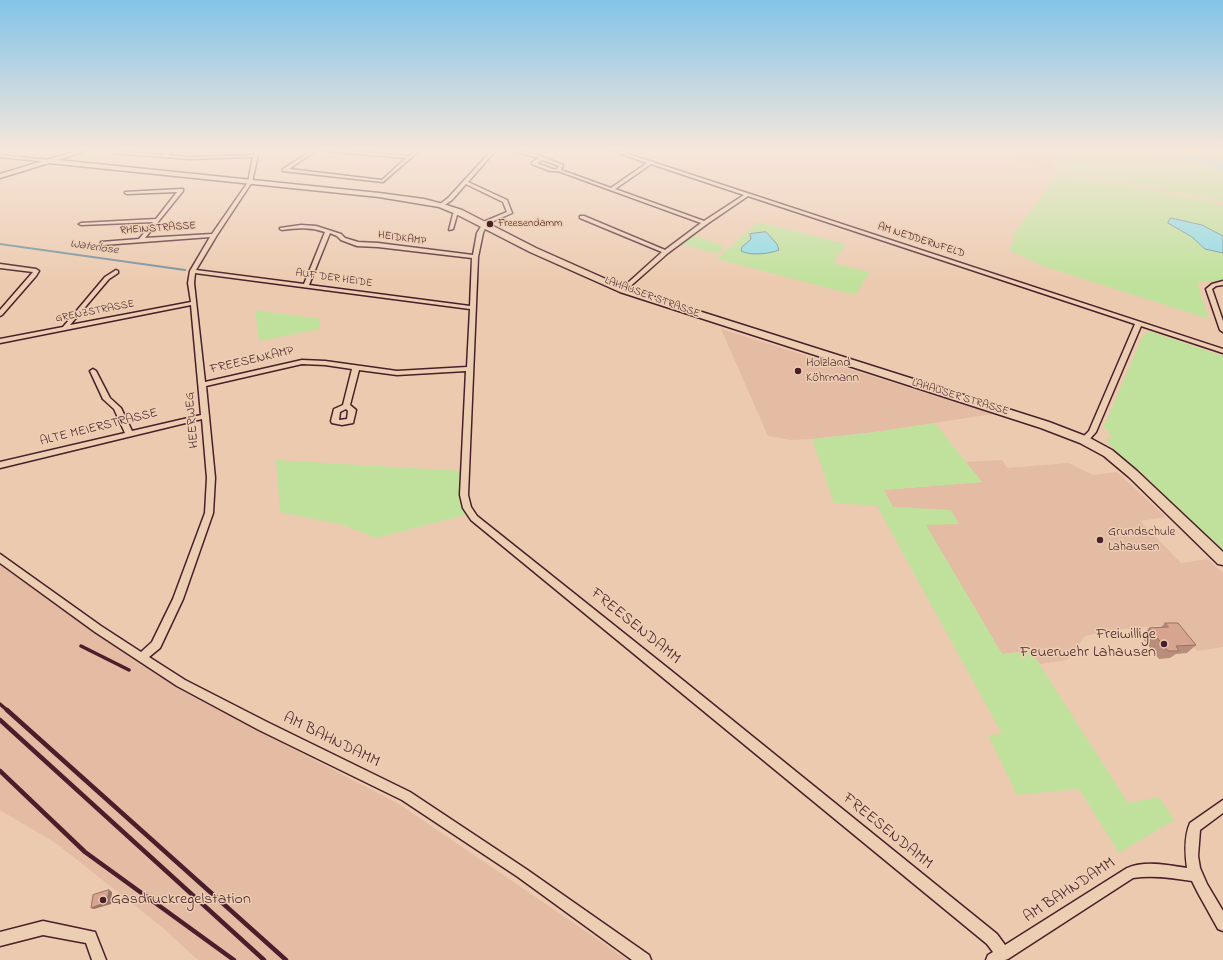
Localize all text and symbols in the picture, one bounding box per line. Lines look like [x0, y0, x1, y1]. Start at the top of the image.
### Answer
place label: Freesendamm [498, 217, 563, 231]
marker: Freesendamm [485, 219, 495, 229]
street label: RHEINSTRASSE [120, 220, 196, 238]
street label: AM NEDDERNFELD [876, 221, 966, 261]
street label: HEIDKAMP [377, 229, 427, 249]
water label: Waterlose [69, 237, 119, 259]
street label: AUF DER HEIDE [295, 267, 373, 291]
street label: LAHAUSER STRASSE [603, 275, 701, 321]
street label: GRENZSTRASSE [54, 298, 136, 326]
street label: FREESENKAMP [209, 344, 295, 378]
place label: Holzland Köhrmann [806, 356, 859, 387]
marker: Holzland Köhrmann [793, 366, 803, 376]
street label: LAHAUSER STRASSE [910, 377, 1010, 419]
street label: HEERWEG [183, 391, 203, 449]
street label: ALTE MEIERSTRASSE [38, 406, 160, 450]
place label: Grundschule Lahausen [1108, 525, 1175, 556]
marker: Grundschule Lahausen [1095, 535, 1105, 545]
street label: FREESENDAMM [586, 585, 684, 669]
place label: Freiwillige Feuerwehr Lahausen [1020, 625, 1156, 663]
marker: Freiwillige Feuerwehr Lahausen [1159, 639, 1169, 649]
street label: AM BAHNDAMM [279, 709, 383, 773]
street label: FREESENDAMM [838, 790, 936, 874]
street label: AM BAHNDAMM [1021, 854, 1119, 928]
place label: Gasdruckregelstation [111, 890, 251, 910]
marker: Gasdruckregelstation [98, 895, 108, 905]

